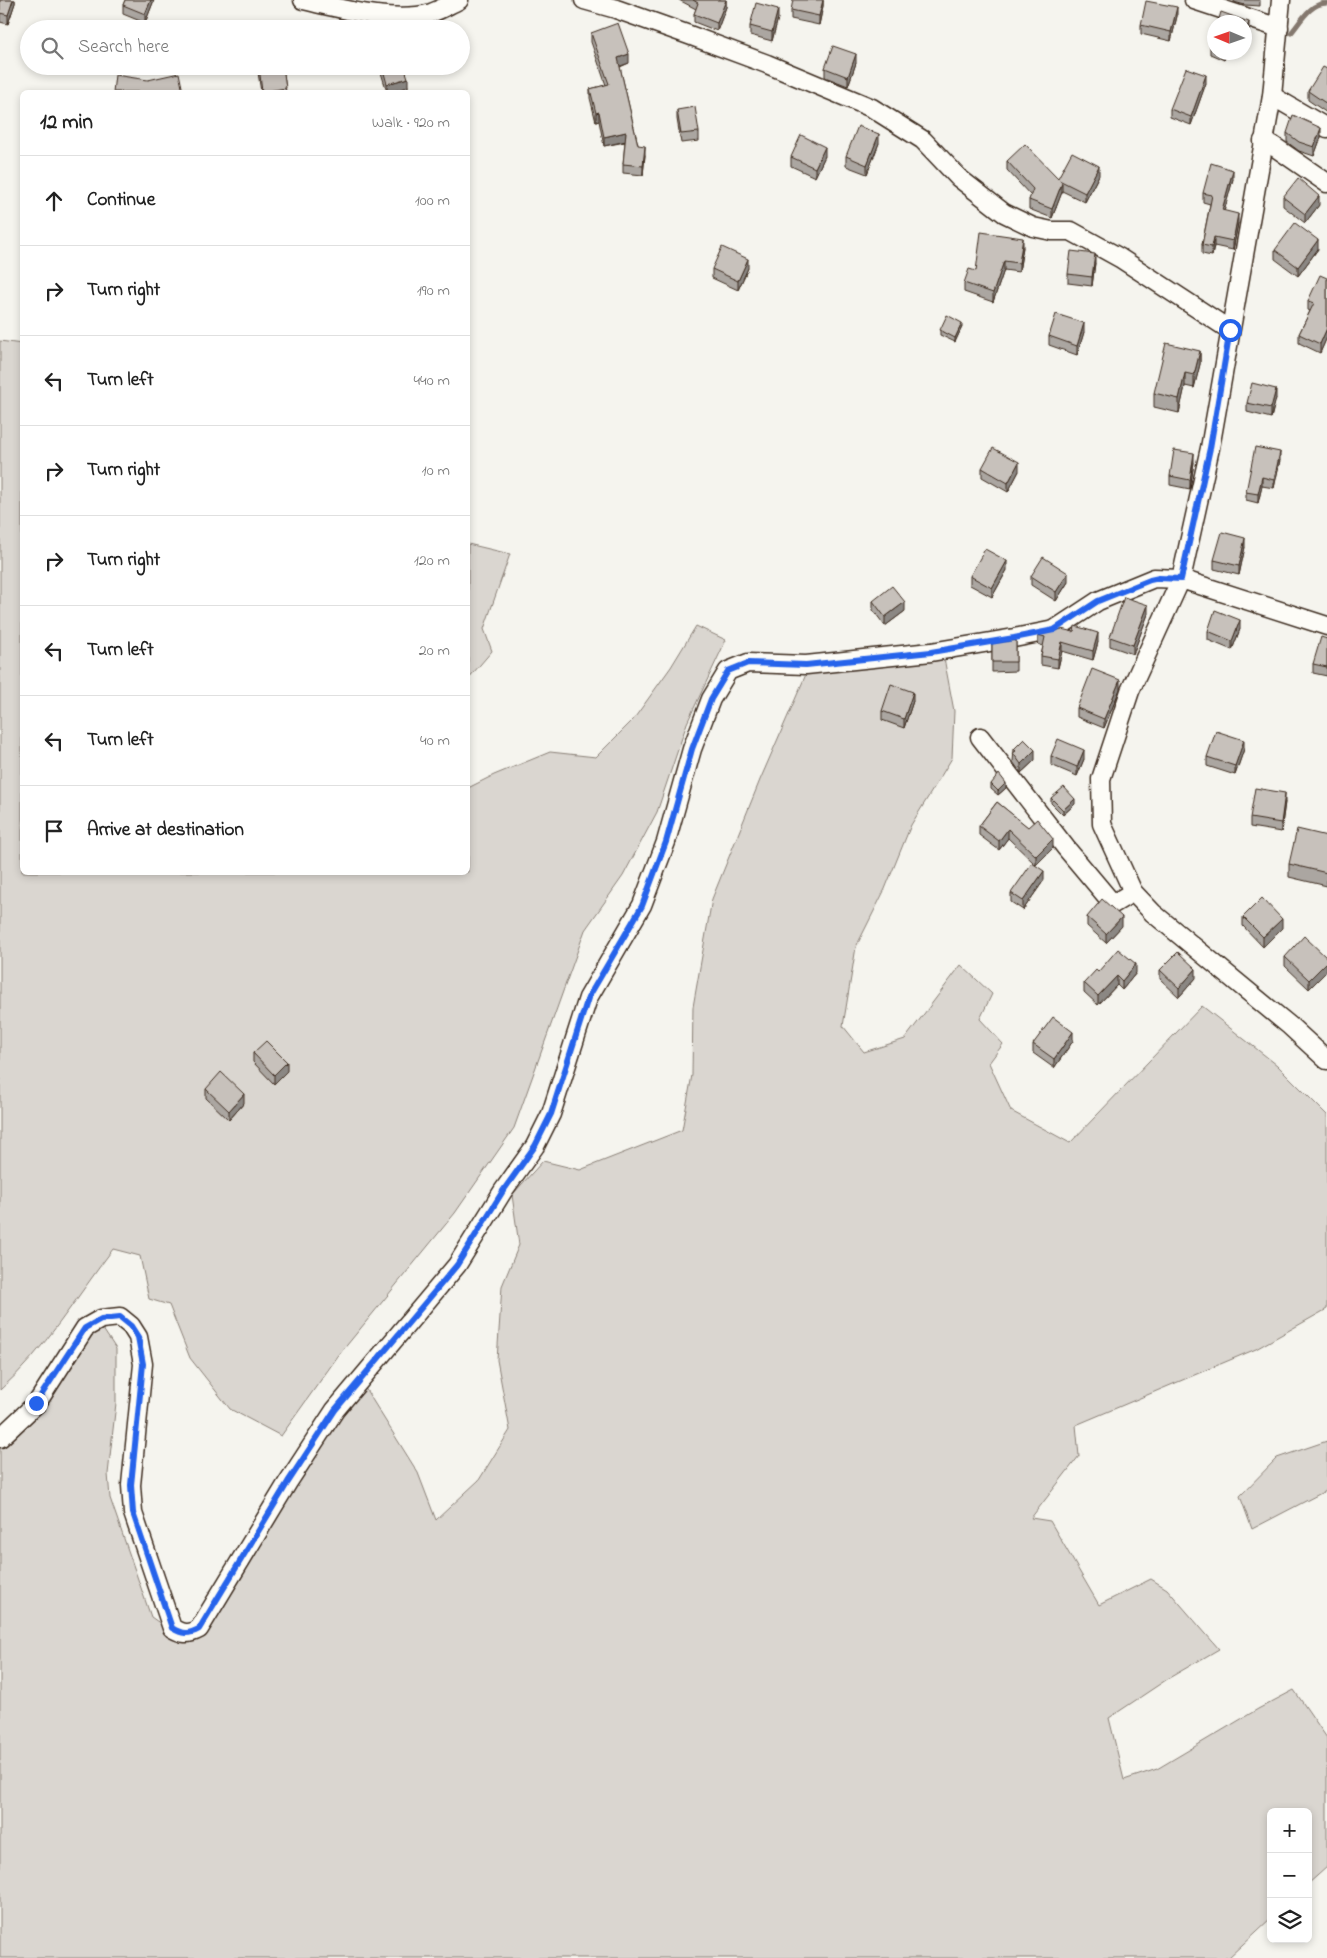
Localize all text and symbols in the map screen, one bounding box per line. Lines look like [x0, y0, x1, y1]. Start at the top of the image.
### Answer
north arrow [1207, 15, 1252, 60]
search box [20, 20, 470, 75]
icon: search [38, 34, 66, 62]
text: Search here [78, 34, 169, 61]
text: 12 min [40, 108, 93, 138]
text: Walk · 920 m [372, 111, 450, 135]
icon: ahead [40, 187, 68, 215]
text: Continue [87, 187, 155, 214]
text: 100 m [415, 189, 450, 213]
icon: right [40, 277, 68, 305]
text: Turn right [87, 277, 160, 304]
text: 190 m [417, 279, 450, 303]
route start [1219, 319, 1242, 342]
icon: left [40, 367, 68, 395]
text: Turn left [87, 367, 154, 394]
text: 440 m [413, 369, 450, 393]
icon: right [40, 457, 68, 485]
text: Turn right [87, 457, 160, 484]
text: 10 m [422, 459, 450, 483]
icon: right [40, 547, 68, 575]
text: Turn right [87, 547, 160, 574]
text: 120 m [414, 549, 450, 573]
icon: left [40, 637, 68, 665]
text: Turn left [87, 637, 154, 664]
text: 20 m [419, 639, 450, 663]
icon: left [40, 727, 68, 755]
text: Turn left [87, 727, 154, 754]
text: 40 m [420, 729, 450, 753]
icon: arrive [40, 817, 68, 845]
text: Arrive at destination [87, 817, 244, 844]
route end [25, 1392, 48, 1415]
map controls [1267, 1808, 1312, 1943]
button: + [1267, 1808, 1312, 1853]
button: − [1267, 1853, 1312, 1898]
button: layers [1267, 1898, 1312, 1943]

